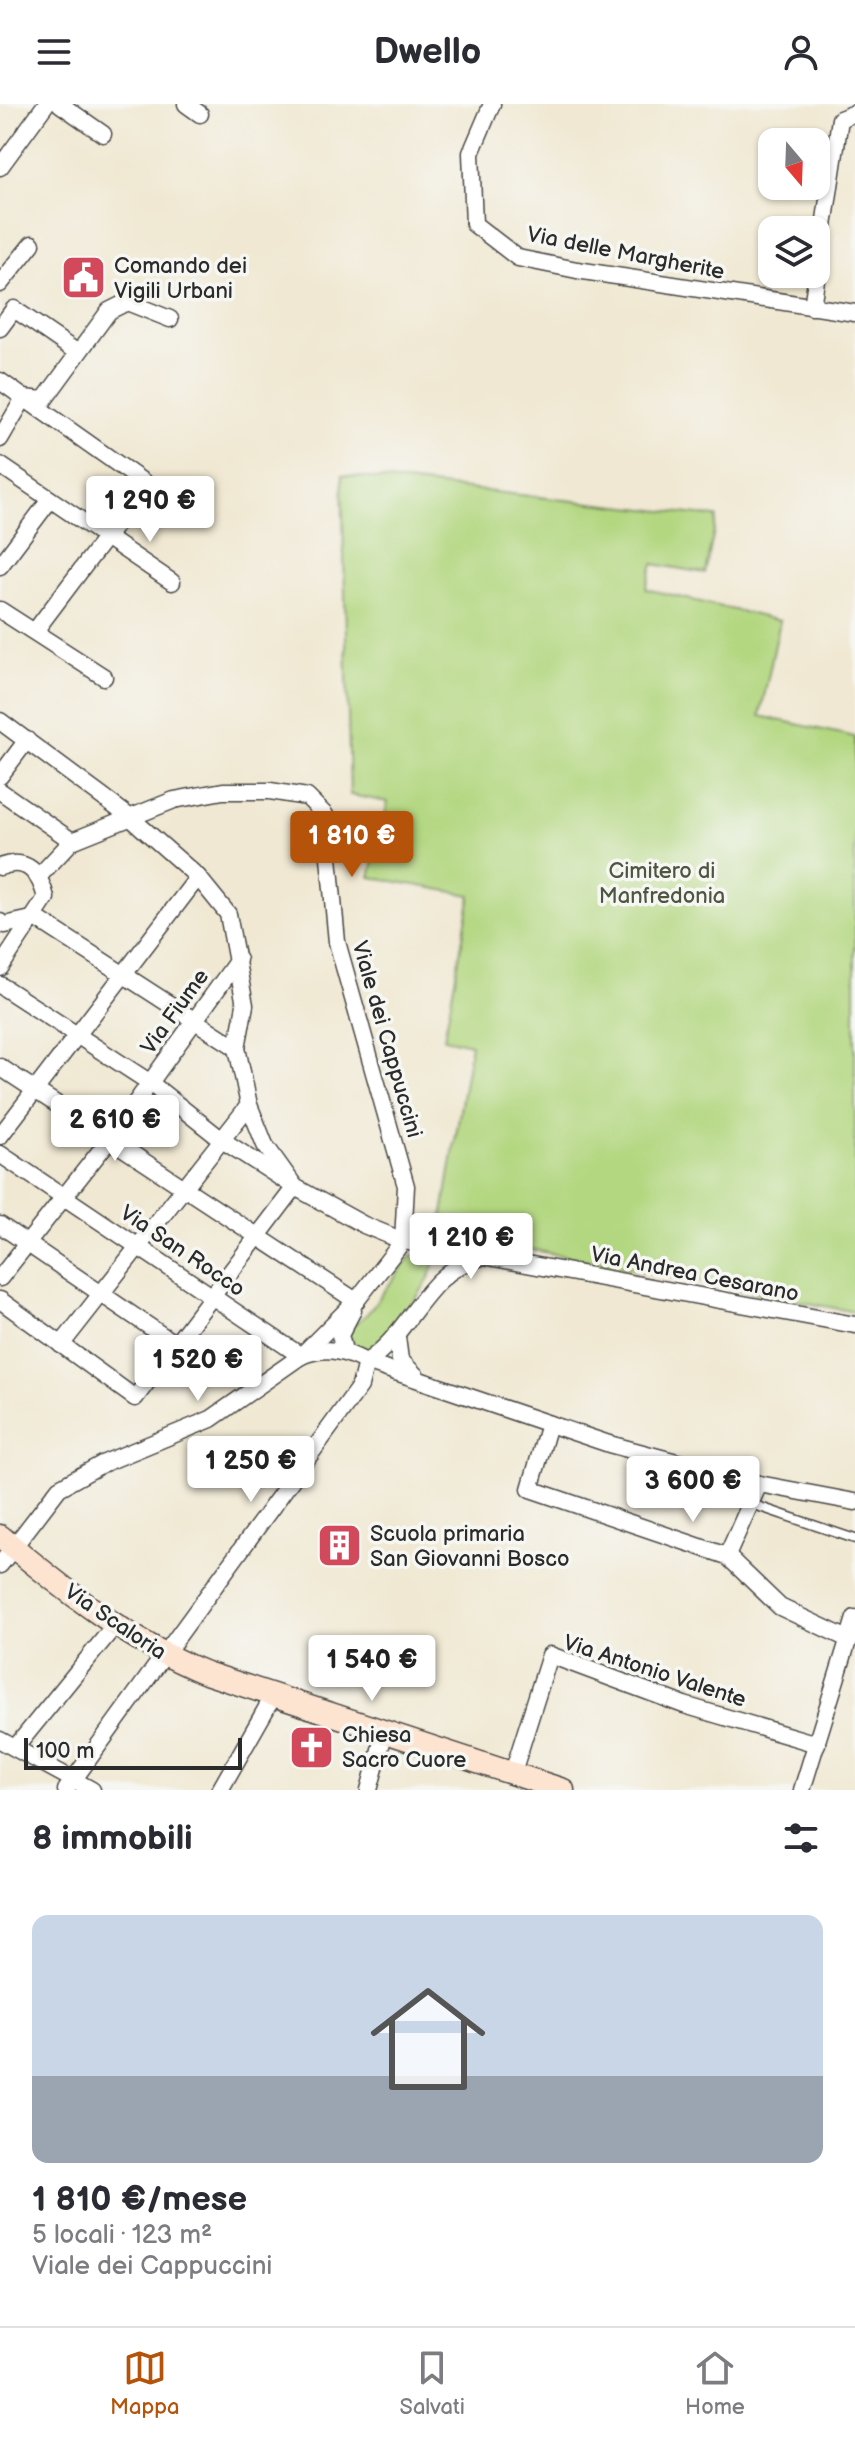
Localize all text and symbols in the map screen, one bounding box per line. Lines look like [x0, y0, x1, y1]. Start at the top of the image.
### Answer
icon: menu [32, 30, 76, 74]
icon: person [779, 30, 823, 74]
text: Dwello [374, 31, 481, 74]
north arrow [758, 128, 830, 200]
map controls [758, 128, 830, 288]
button: layers [758, 216, 830, 288]
street label: Via delle Margherite [525, 221, 727, 286]
place label: Comando dei Vigili Urbani [114, 253, 247, 305]
public building icon: Comando dei Vigili Urbani [59, 254, 107, 302]
pin: 1 290 € [76, 476, 224, 544]
text: 1 290 € [104, 486, 196, 517]
pin: 1 810 € [278, 811, 426, 879]
text: 1 810 € [308, 821, 396, 852]
park label: Cimitero di Manfredonia [599, 858, 725, 910]
street label: Viale dei Cappuccini [346, 938, 428, 1141]
street label: Via Fiume [135, 964, 215, 1060]
pin: 2 610 € [41, 1095, 189, 1163]
text: 2 610 € [69, 1105, 161, 1136]
street label: Via San Rocco [115, 1200, 250, 1303]
pin: 1 210 € [397, 1213, 545, 1281]
text: 1 210 € [428, 1223, 514, 1254]
street label: Via Andrea Cesarano [588, 1241, 801, 1308]
pin: 1 520 € [124, 1335, 272, 1403]
text: 1 520 € [153, 1345, 243, 1376]
pin: 1 250 € [177, 1436, 325, 1504]
text: 1 250 € [205, 1446, 297, 1477]
pin: 3 600 € [619, 1456, 767, 1524]
text: 3 600 € [645, 1466, 741, 1497]
place label: Scuola primaria San Giovanni Bosco [370, 1521, 569, 1573]
building icon: Scuola primaria San Giovanni Bosco [315, 1522, 363, 1570]
street label: Via Scaloria [59, 1578, 171, 1666]
street label: Via Antonio Valente [560, 1629, 749, 1714]
pin: 1 540 € [298, 1635, 446, 1703]
text: 1 540 € [326, 1645, 418, 1676]
place label: Chiesa Sacro Cuore [342, 1722, 466, 1774]
church icon: Chiesa Sacro Cuore [287, 1723, 335, 1771]
scale bar [24, 1734, 242, 1770]
text: 100 m [36, 1738, 95, 1765]
icon: filters [779, 1816, 823, 1860]
text: 8 immobili [32, 1818, 193, 1859]
icon: home [356, 1967, 500, 2111]
text: 1 810 €/mese [32, 2179, 247, 2220]
text: 5 locali · 123 m² [32, 2220, 212, 2251]
text: Viale dei Cappuccini [32, 2251, 272, 2282]
tab: Mappa [110, 2346, 179, 2421]
tab: Salvati [400, 2346, 465, 2421]
tab: Home [685, 2346, 745, 2421]

